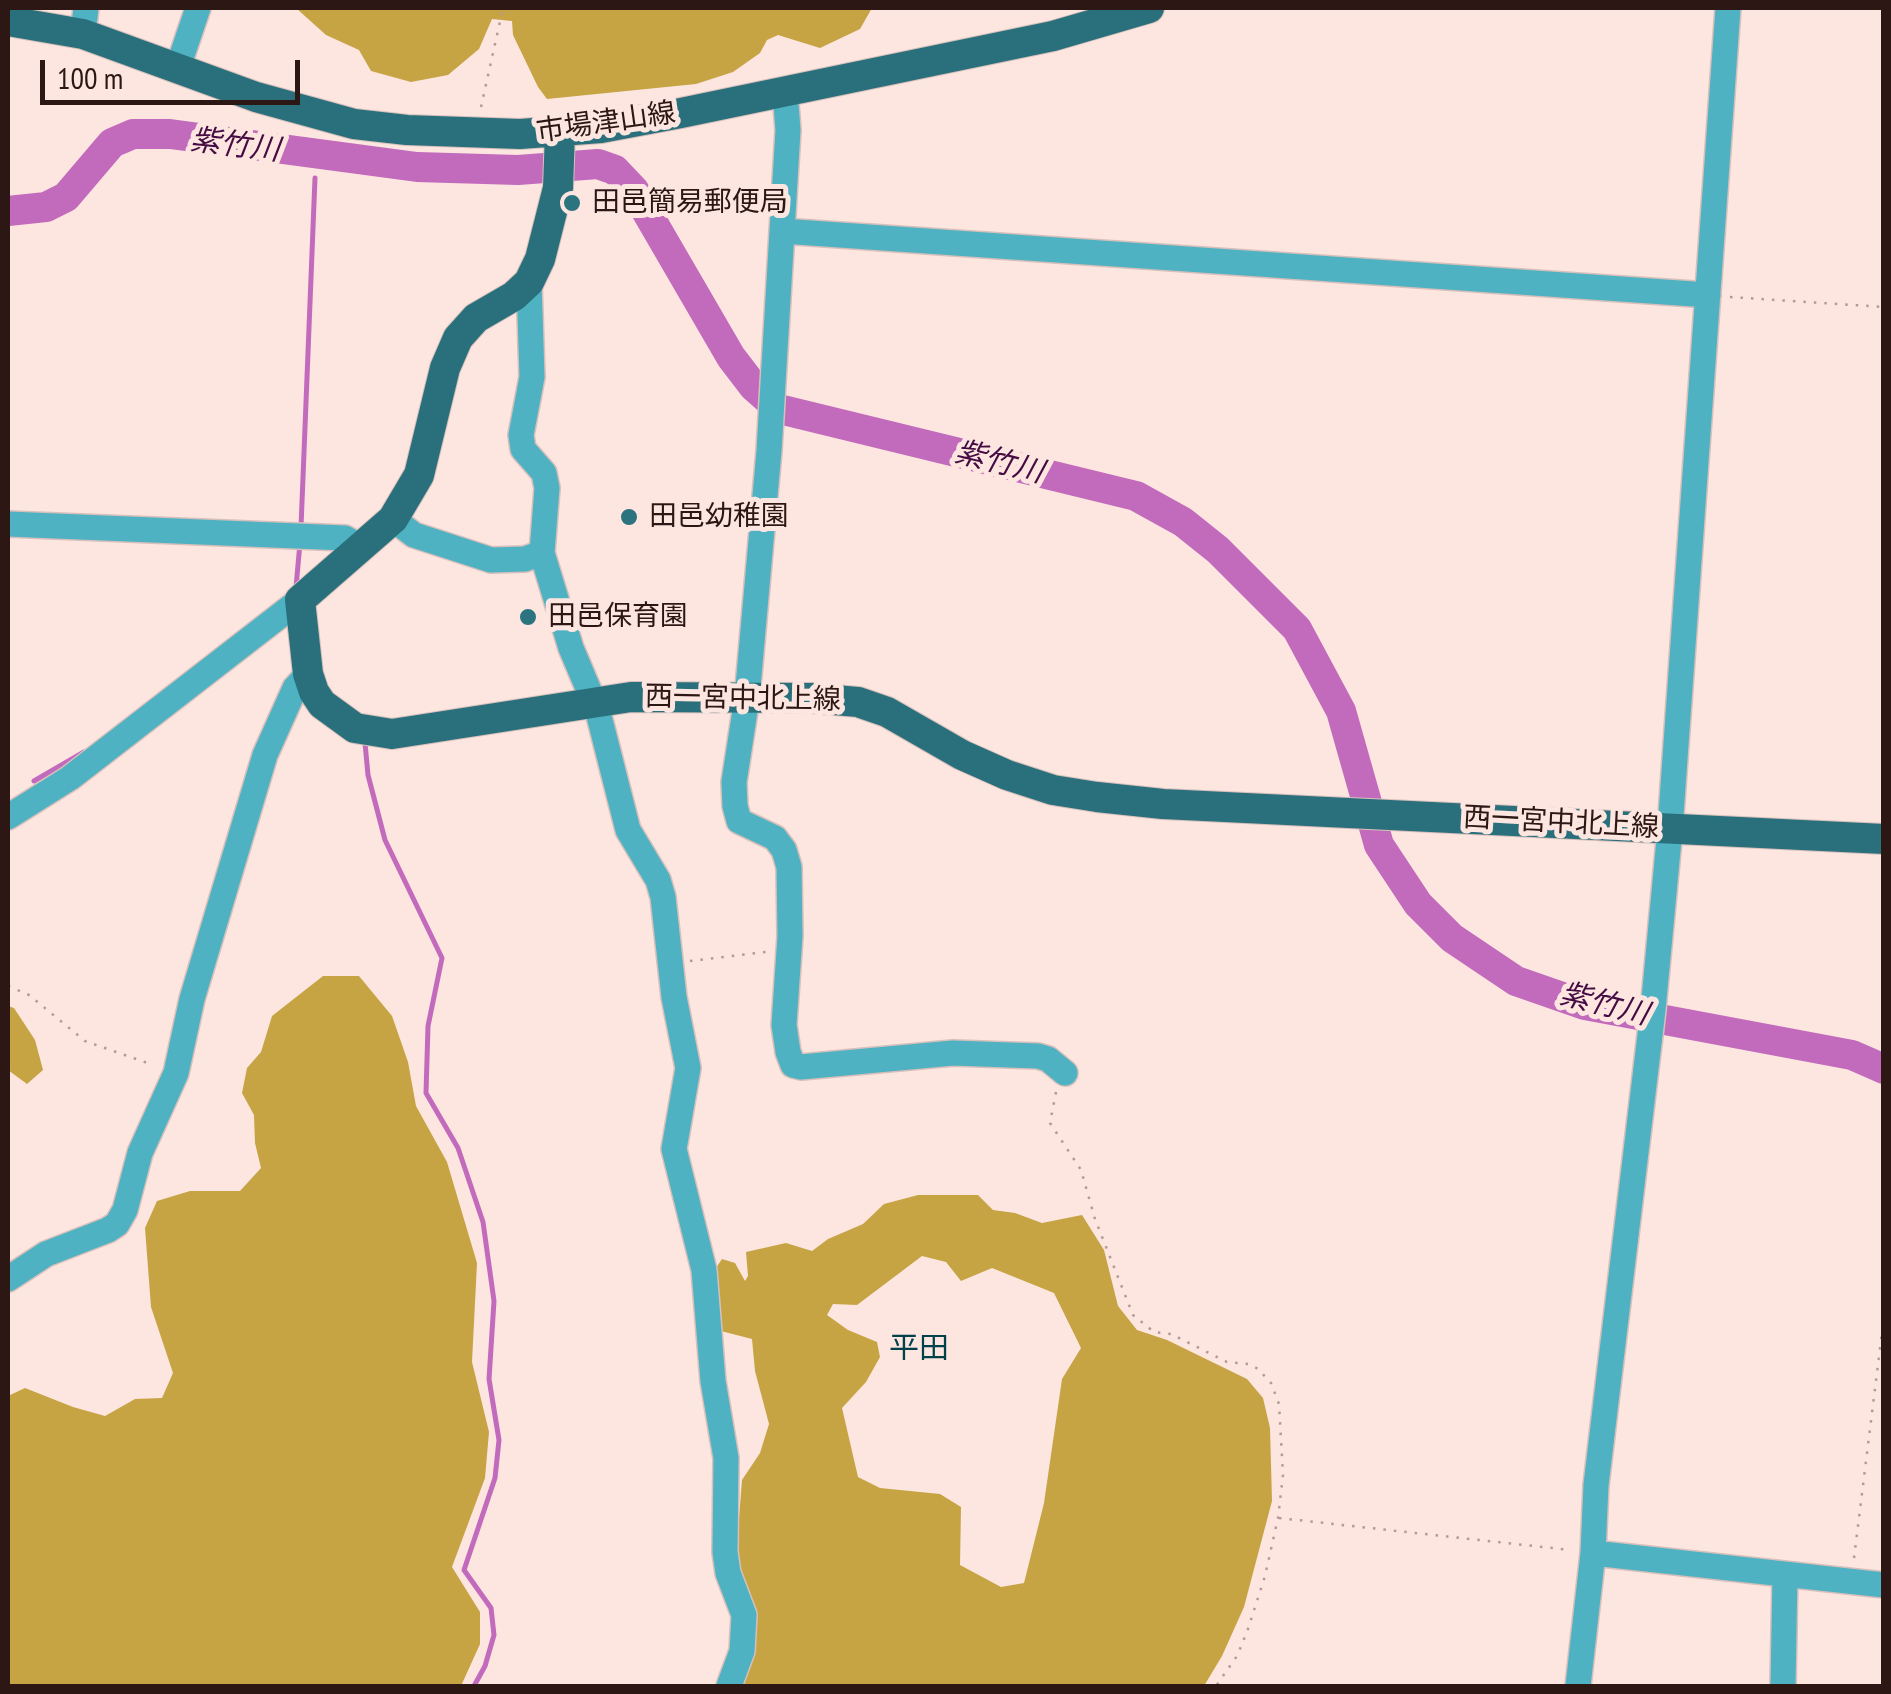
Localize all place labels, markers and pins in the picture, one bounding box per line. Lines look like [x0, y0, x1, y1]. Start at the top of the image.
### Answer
place label: 田邑簡易郵便局 [592, 186, 788, 220]
marker: 田邑簡易郵便局 [561, 192, 583, 214]
place label: 田邑幼稚園 [649, 500, 789, 534]
marker: 田邑幼稚園 [618, 506, 640, 528]
place label: 田邑保育園 [548, 600, 688, 634]
marker: 田邑保育園 [517, 606, 539, 628]

